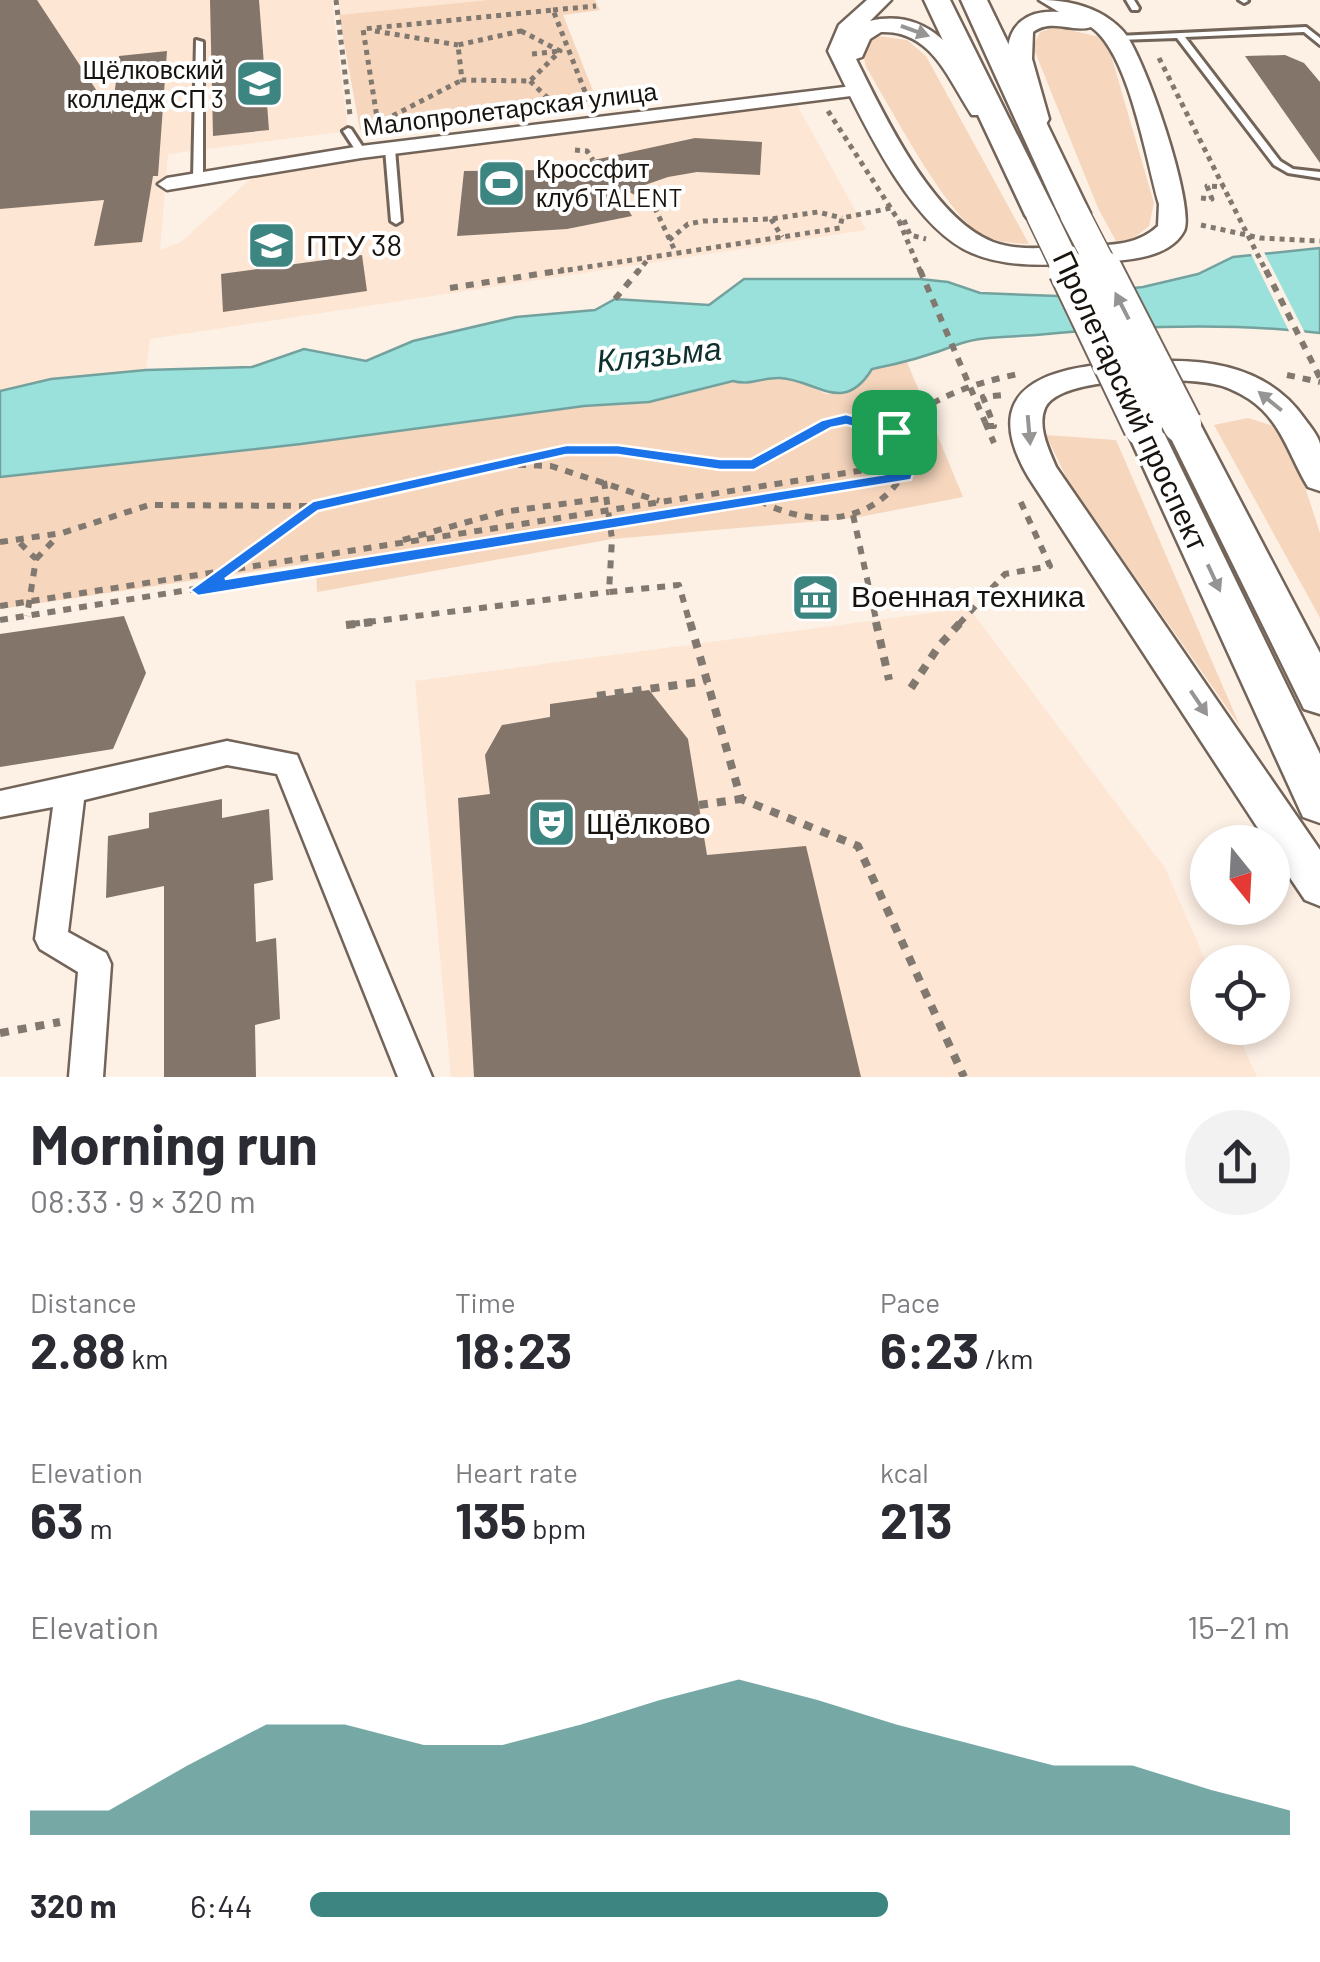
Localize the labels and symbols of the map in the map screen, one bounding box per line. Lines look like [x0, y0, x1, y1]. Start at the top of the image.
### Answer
one-way arrow [900, 24, 930, 39]
place label: Щёлковский колледж СП 3 [67, 54, 224, 113]
school or university icon: Щёлковский колледж СП 3 [233, 58, 285, 110]
street label: Малопролетарская улица [361, 75, 659, 141]
place label: Кроссфит клуб TALENT [536, 153, 682, 212]
sports icon: Кроссфит клуб TALENT [475, 157, 527, 209]
school or university icon: ПТУ 38 [245, 220, 297, 272]
place label: ПТУ 38 [306, 226, 402, 262]
street label: Пролетарский проспект [1046, 245, 1217, 556]
one-way arrow [1114, 292, 1131, 321]
water label: Клязьма [594, 328, 723, 378]
pin [852, 390, 937, 475]
one-way arrow [1257, 391, 1282, 412]
one-way arrow [1021, 415, 1037, 446]
one-way arrow [1206, 563, 1222, 593]
museum icon: Военная техника [790, 571, 842, 623]
place label: Военная техника [851, 577, 1085, 613]
one-way arrow [1189, 690, 1208, 717]
theatre icon: Щёлково [525, 798, 577, 850]
place label: Щёлково [586, 804, 711, 840]
north arrow [1190, 825, 1290, 925]

